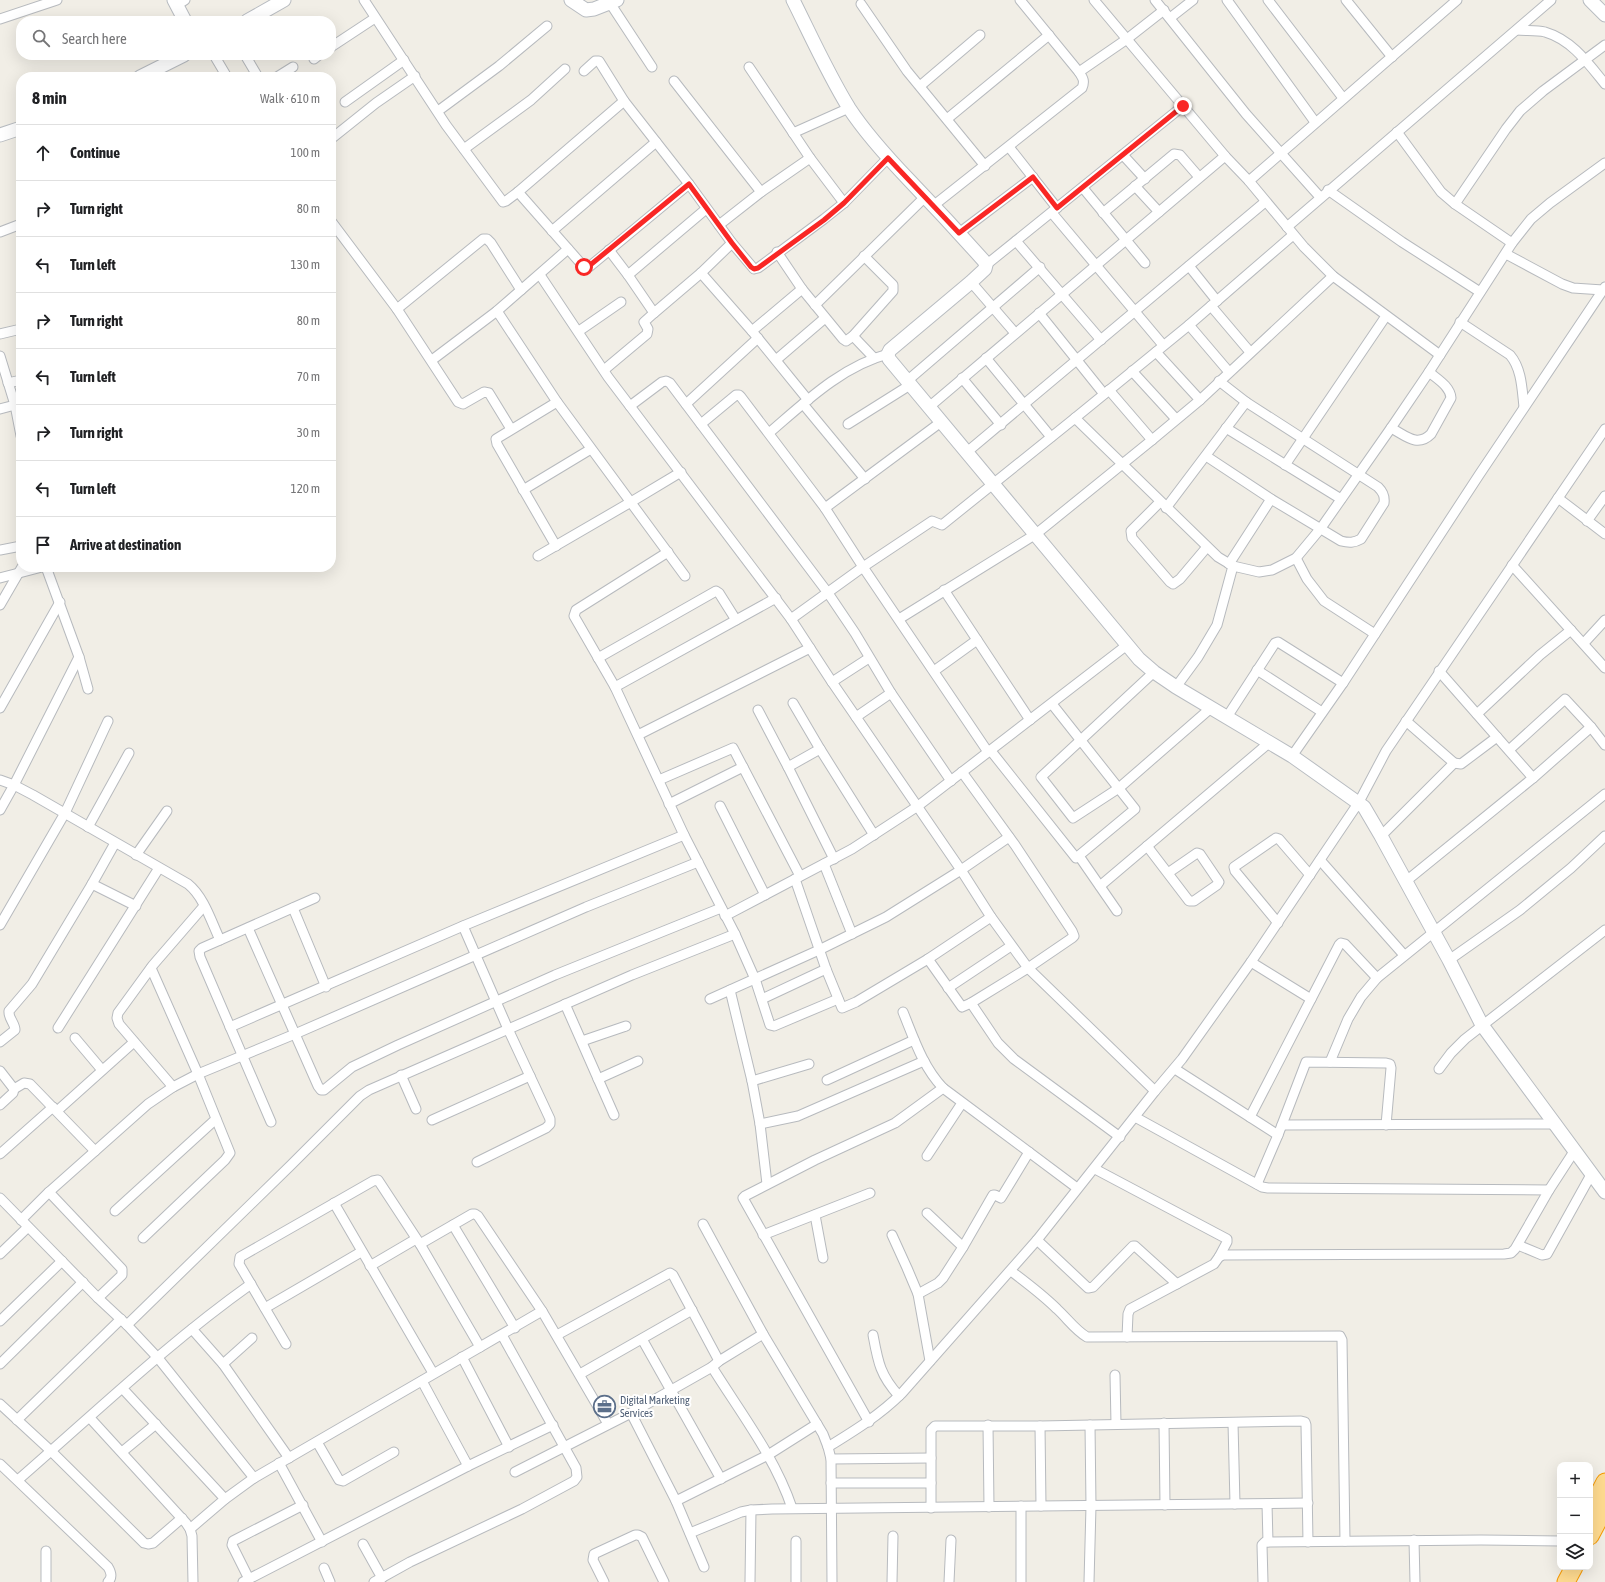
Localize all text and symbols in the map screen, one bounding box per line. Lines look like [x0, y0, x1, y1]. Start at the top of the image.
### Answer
search box [16, 16, 336, 60]
icon: search [30, 27, 52, 49]
text: Search here [62, 30, 127, 47]
text: 8 min [32, 88, 67, 108]
text: Walk · 610 m [260, 91, 320, 106]
route end [1174, 97, 1192, 115]
icon: ahead [32, 142, 54, 164]
text: Continue [70, 144, 120, 161]
text: 100 m [291, 145, 320, 160]
icon: right [32, 198, 54, 220]
text: Turn right [70, 200, 123, 217]
text: 80 m [297, 201, 320, 216]
icon: left [32, 254, 54, 276]
text: Turn left [70, 256, 116, 273]
text: 130 m [291, 257, 320, 272]
route start [575, 258, 593, 276]
icon: right [32, 310, 54, 332]
text: Turn right [70, 312, 123, 329]
text: 80 m [297, 313, 320, 328]
icon: left [32, 366, 54, 388]
text: Turn left [70, 368, 116, 385]
text: 70 m [297, 369, 320, 384]
icon: right [32, 422, 54, 444]
text: Turn right [70, 424, 123, 441]
text: 30 m [297, 425, 320, 440]
icon: left [32, 478, 54, 500]
text: Turn left [70, 480, 116, 497]
text: 120 m [291, 481, 320, 496]
icon: arrive [32, 534, 54, 556]
text: Arrive at destination [70, 536, 181, 553]
office icon: Digital Marketing Services [592, 1393, 618, 1419]
place label: Digital Marketing Services [620, 1394, 690, 1419]
map controls [1557, 1462, 1593, 1570]
button: + [1557, 1462, 1593, 1498]
button: − [1557, 1498, 1593, 1534]
button: layers [1557, 1534, 1593, 1570]

